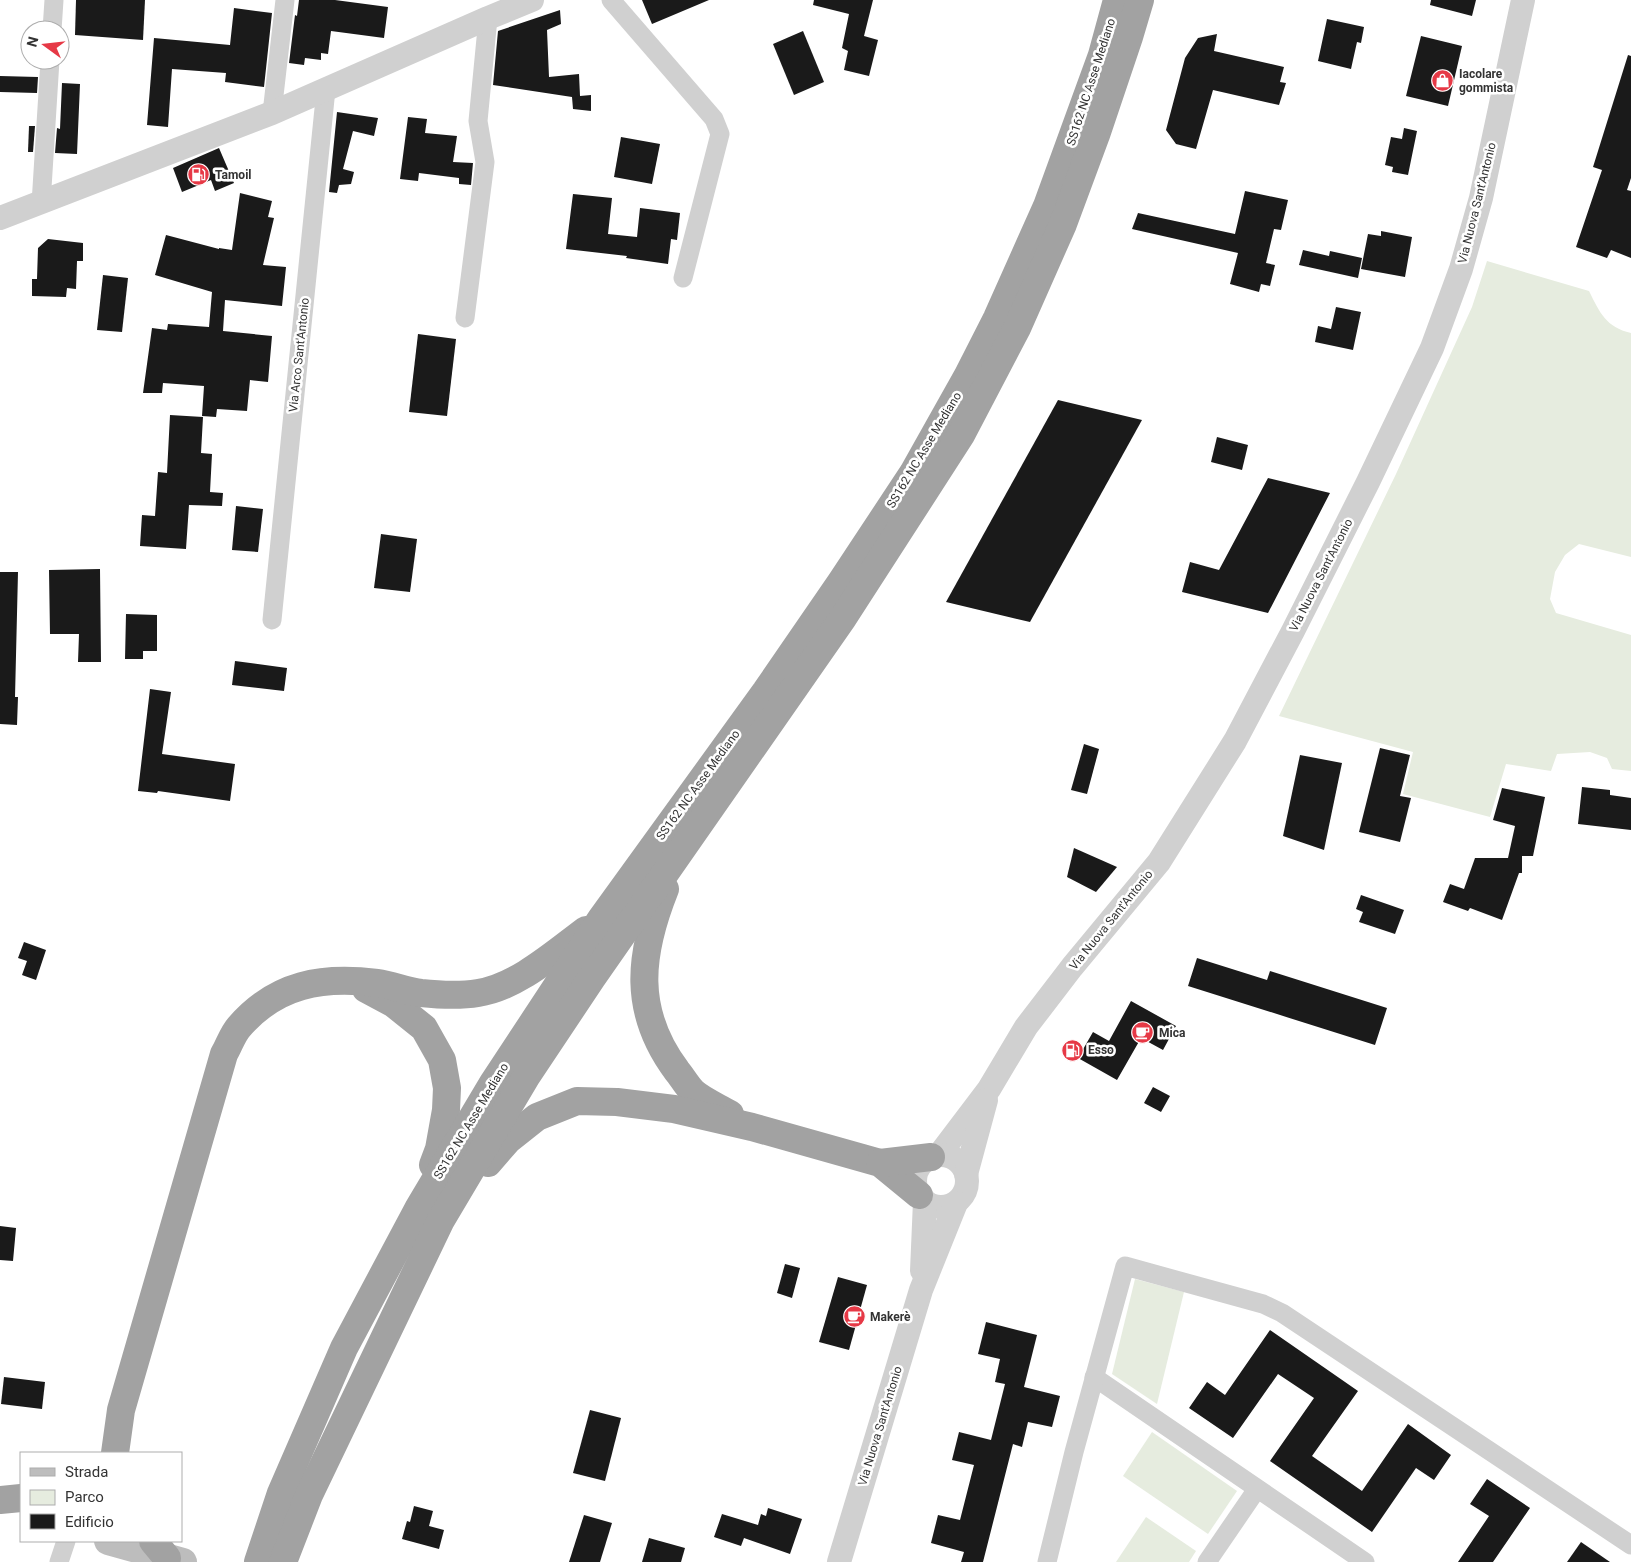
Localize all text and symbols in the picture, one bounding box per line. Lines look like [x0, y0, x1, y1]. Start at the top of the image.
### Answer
street label: SS162 NC Asse Mediano [1064, 17, 1118, 147]
north arrow [20, 20, 70, 70]
text: N [23, 35, 41, 48]
place label: Iacolare gommista [1459, 67, 1514, 95]
shop icon: Iacolare gommista [1431, 69, 1455, 93]
street label: Via Nuova Sant'Antonio [1455, 141, 1499, 265]
fuel station icon: Tamoil [187, 163, 211, 187]
place label: Tamoil [215, 168, 252, 182]
street label: Via Arco Sant'Antonio [286, 297, 312, 413]
street label: SS162 NC Asse Mediano [884, 389, 964, 511]
street label: Via Nuova Sant'Antonio [1287, 516, 1356, 634]
street label: SS162 NC Asse Mediano [653, 727, 743, 843]
street label: Via Nuova Sant'Antonio [1066, 867, 1156, 973]
cafe icon: Mica [1131, 1021, 1155, 1045]
place label: Mica [1159, 1026, 1186, 1040]
fuel station icon: Esso [1060, 1038, 1084, 1062]
place label: Esso [1088, 1043, 1114, 1057]
street label: SS162 NC Asse Mediano [431, 1060, 511, 1182]
cafe icon: Makerè [842, 1305, 866, 1329]
place label: Makerè [870, 1310, 911, 1324]
street label: Via Nuova Sant'Antonio [855, 1364, 905, 1487]
legend [20, 1452, 182, 1542]
text: Strada [65, 1463, 108, 1481]
text: Parco [65, 1488, 104, 1506]
text: Edificio [65, 1513, 114, 1531]

